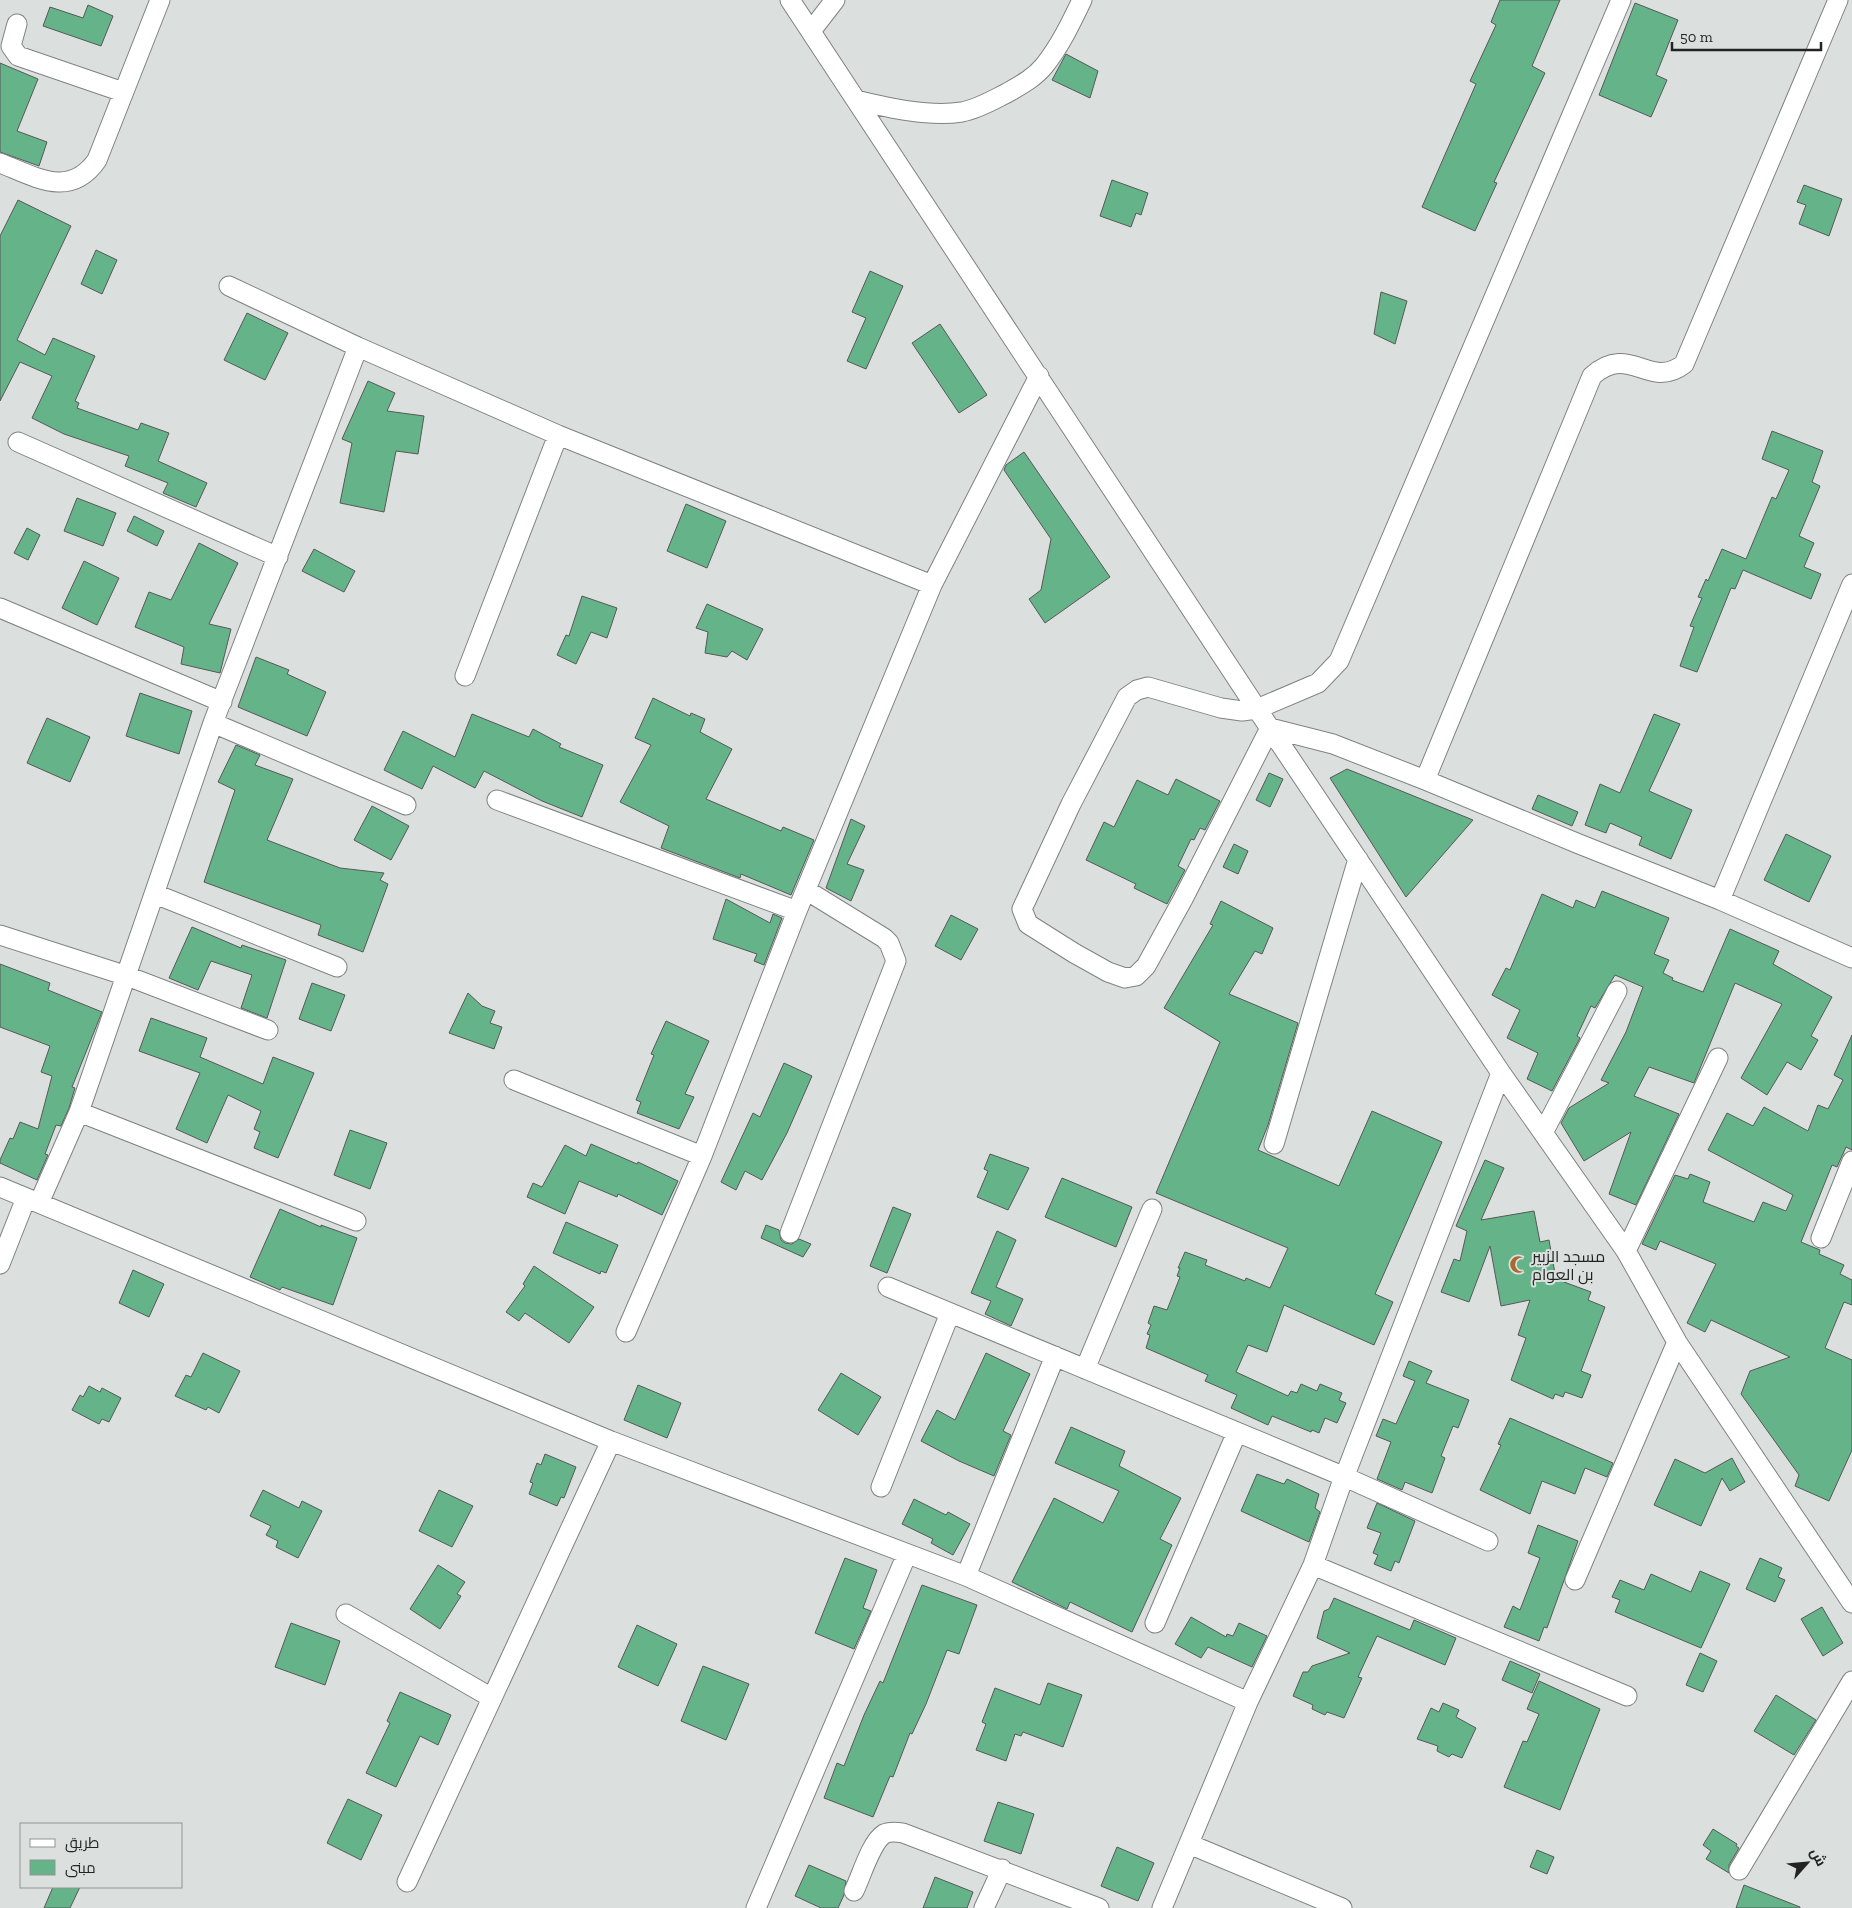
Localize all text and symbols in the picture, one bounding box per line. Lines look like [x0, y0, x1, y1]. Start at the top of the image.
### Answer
scale bar [1672, 20, 1821, 52]
text: 50 m [1680, 28, 1713, 46]
place label: مسجد الزبير بن العوام [1531, 1247, 1605, 1286]
mosque icon: مسجد الزبير بن العوام [1508, 1255, 1528, 1275]
legend [20, 1823, 182, 1888]
text: طريق [65, 1834, 99, 1853]
north arrow [1782, 1838, 1832, 1888]
text: ش [1806, 1845, 1830, 1869]
text: مبنى [65, 1859, 96, 1878]

